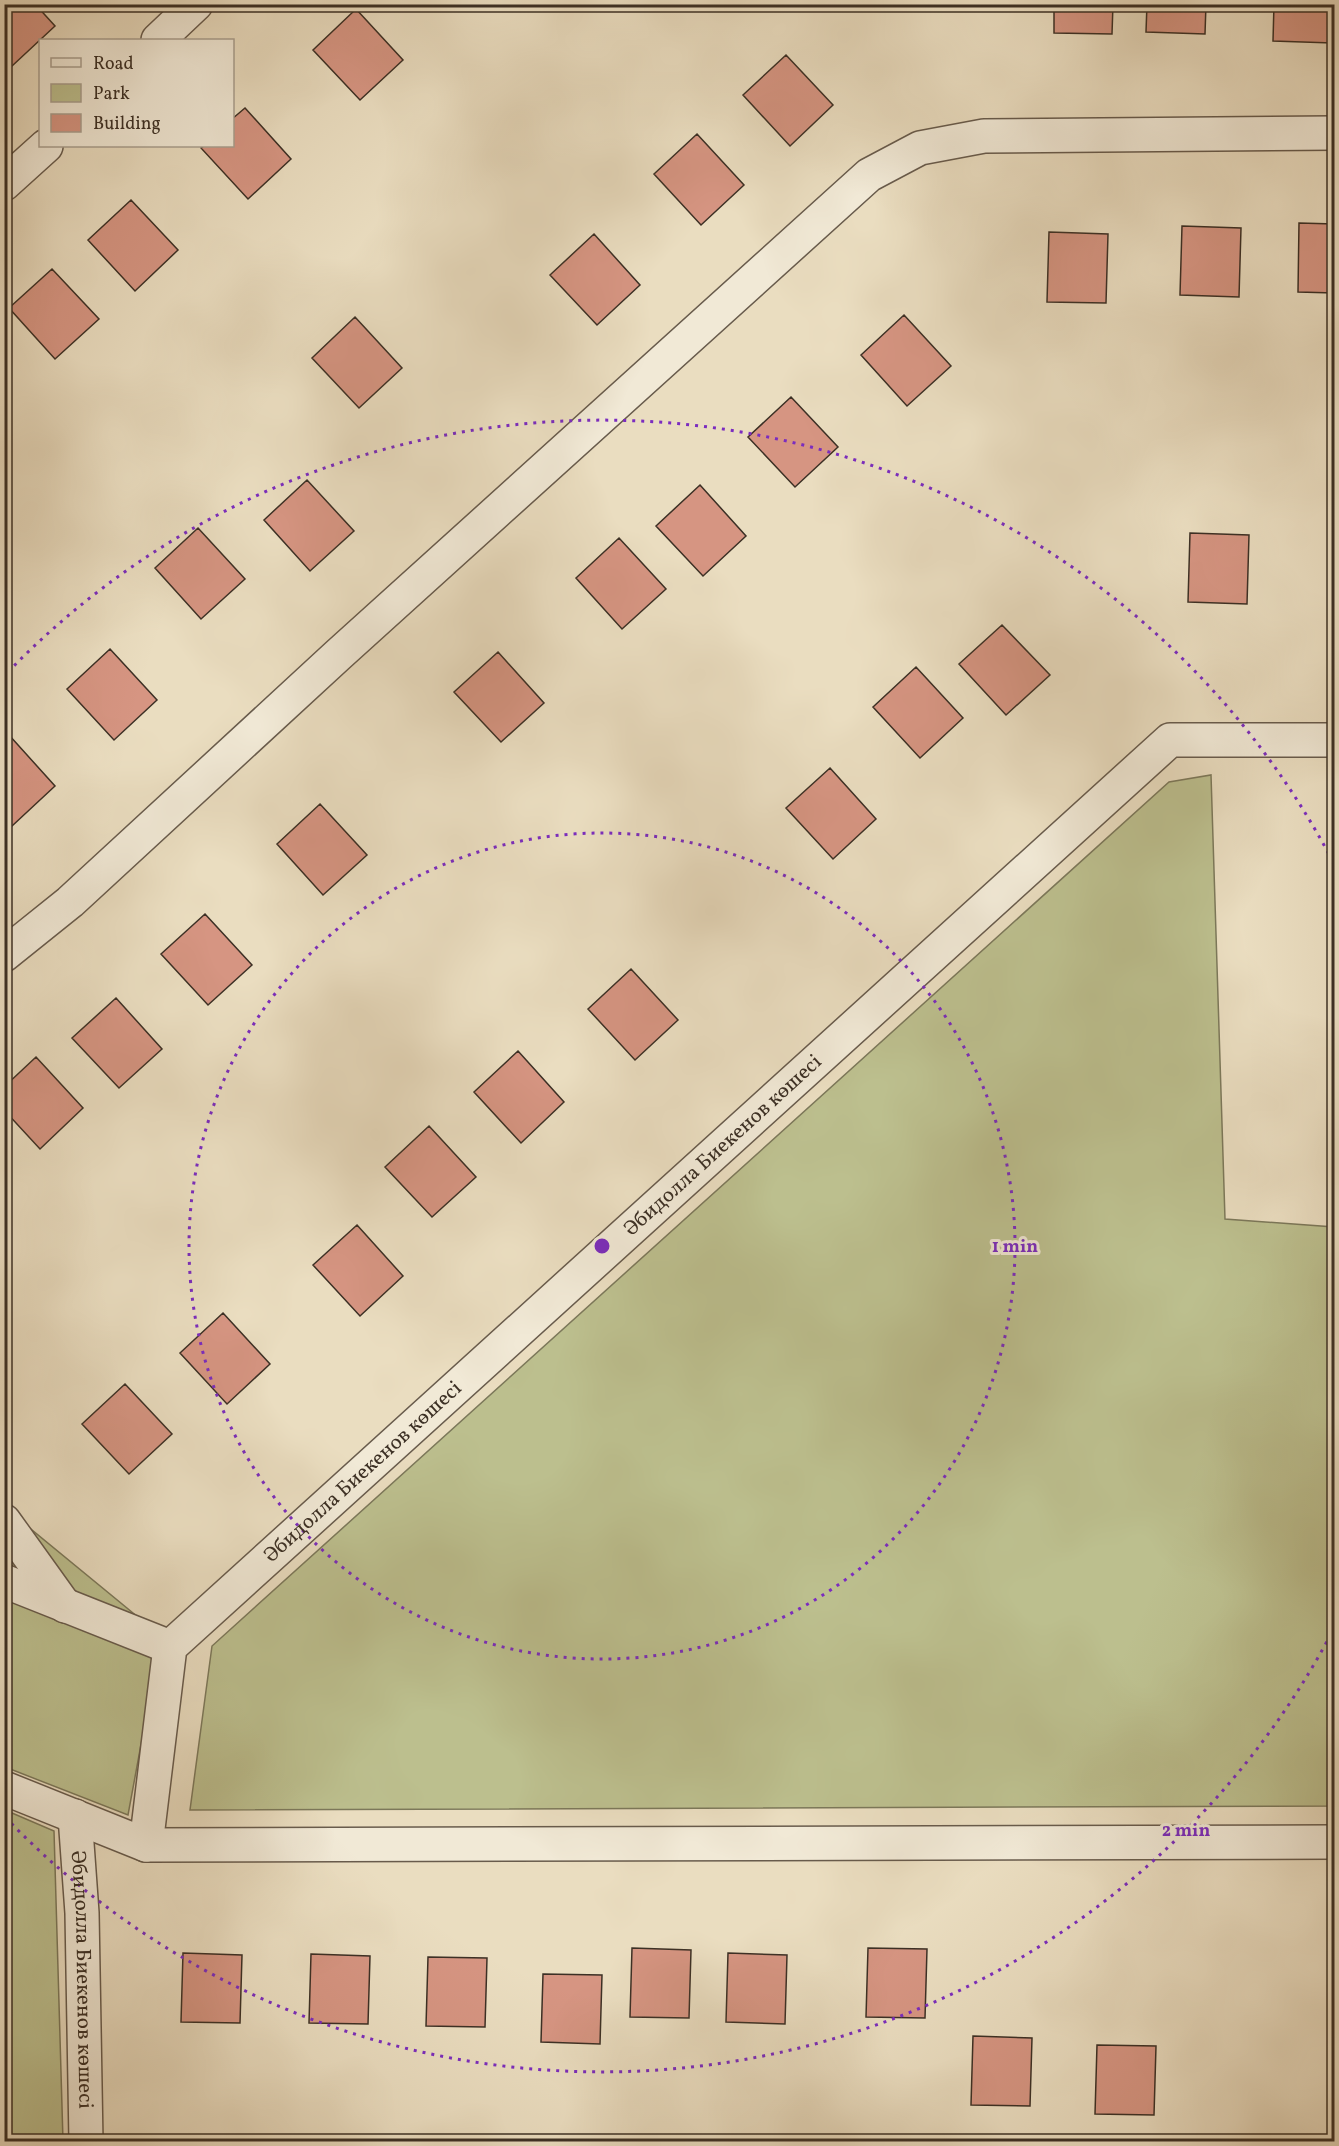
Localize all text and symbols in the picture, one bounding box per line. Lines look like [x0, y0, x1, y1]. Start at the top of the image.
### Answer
legend [39, 39, 234, 147]
text: Road [93, 52, 134, 77]
text: Park [93, 82, 130, 107]
text: Building [93, 112, 161, 137]
street label: Әбидолла Биекенов көшесі [618, 1048, 828, 1243]
text: 1 min [992, 1235, 1038, 1260]
centre of rings [592, 1236, 612, 1256]
street label: Әбидолла Биекенов көшесі [258, 1374, 468, 1570]
text: 2 min [1162, 1819, 1210, 1844]
street label: Әбидолла Биекенов көшесі [63, 1850, 100, 2109]

